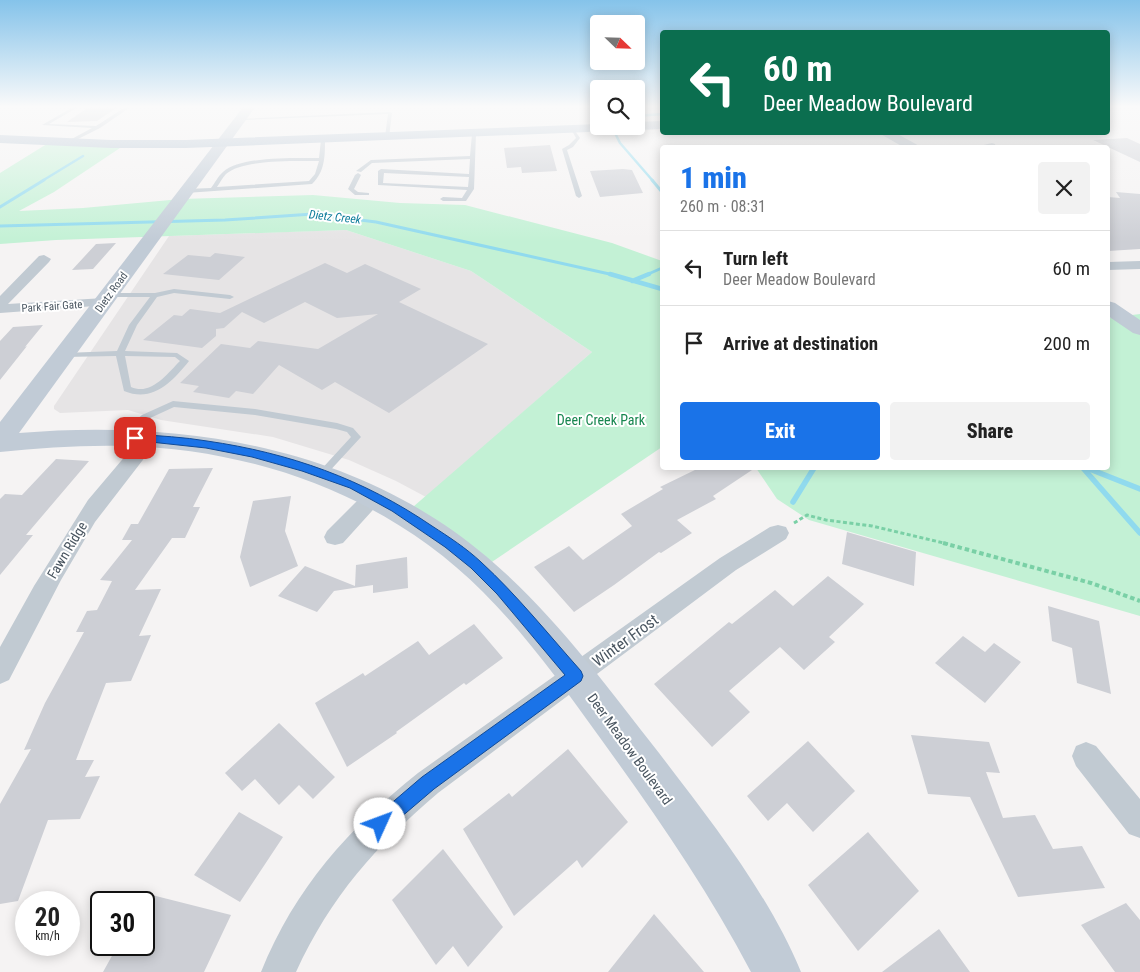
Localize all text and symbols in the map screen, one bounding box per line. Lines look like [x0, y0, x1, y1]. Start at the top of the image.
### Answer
north arrow [590, 15, 645, 70]
map controls [590, 15, 645, 135]
text: 60 m [763, 49, 832, 90]
icon: left [680, 50, 745, 115]
button: search [590, 80, 645, 135]
text: Deer Meadow Boulevard [763, 91, 973, 116]
text: 1 min [680, 160, 747, 195]
button: close [1038, 162, 1090, 214]
text: 260 m · 08:31 [680, 197, 766, 216]
water label: Dietz Creek [308, 207, 362, 227]
text: Turn left [723, 247, 788, 270]
icon: left [680, 254, 708, 282]
text: 60 m [1053, 257, 1090, 280]
street label: Dietz Road [92, 270, 130, 315]
text: Deer Meadow Boulevard [723, 270, 876, 289]
street label: Park Fair Gate [21, 298, 83, 315]
icon: arrive [680, 329, 708, 357]
text: Arrive at destination [723, 332, 878, 355]
text: 200 m [1043, 332, 1090, 355]
button: Exit [680, 402, 880, 460]
button: Share [890, 402, 1090, 460]
park label: Deer Creek Park [557, 412, 646, 428]
pin [114, 417, 156, 459]
icon: arrive [121, 424, 149, 452]
street label: Fawn Ridge [44, 518, 90, 581]
street label: Winter Frost [589, 610, 662, 671]
street label: Deer Meadow Boulevard [584, 690, 676, 808]
position arrow [353, 797, 405, 849]
speed limit sign: 30 [90, 891, 155, 956]
text: 20 [35, 903, 60, 932]
text: km/h [35, 929, 60, 943]

